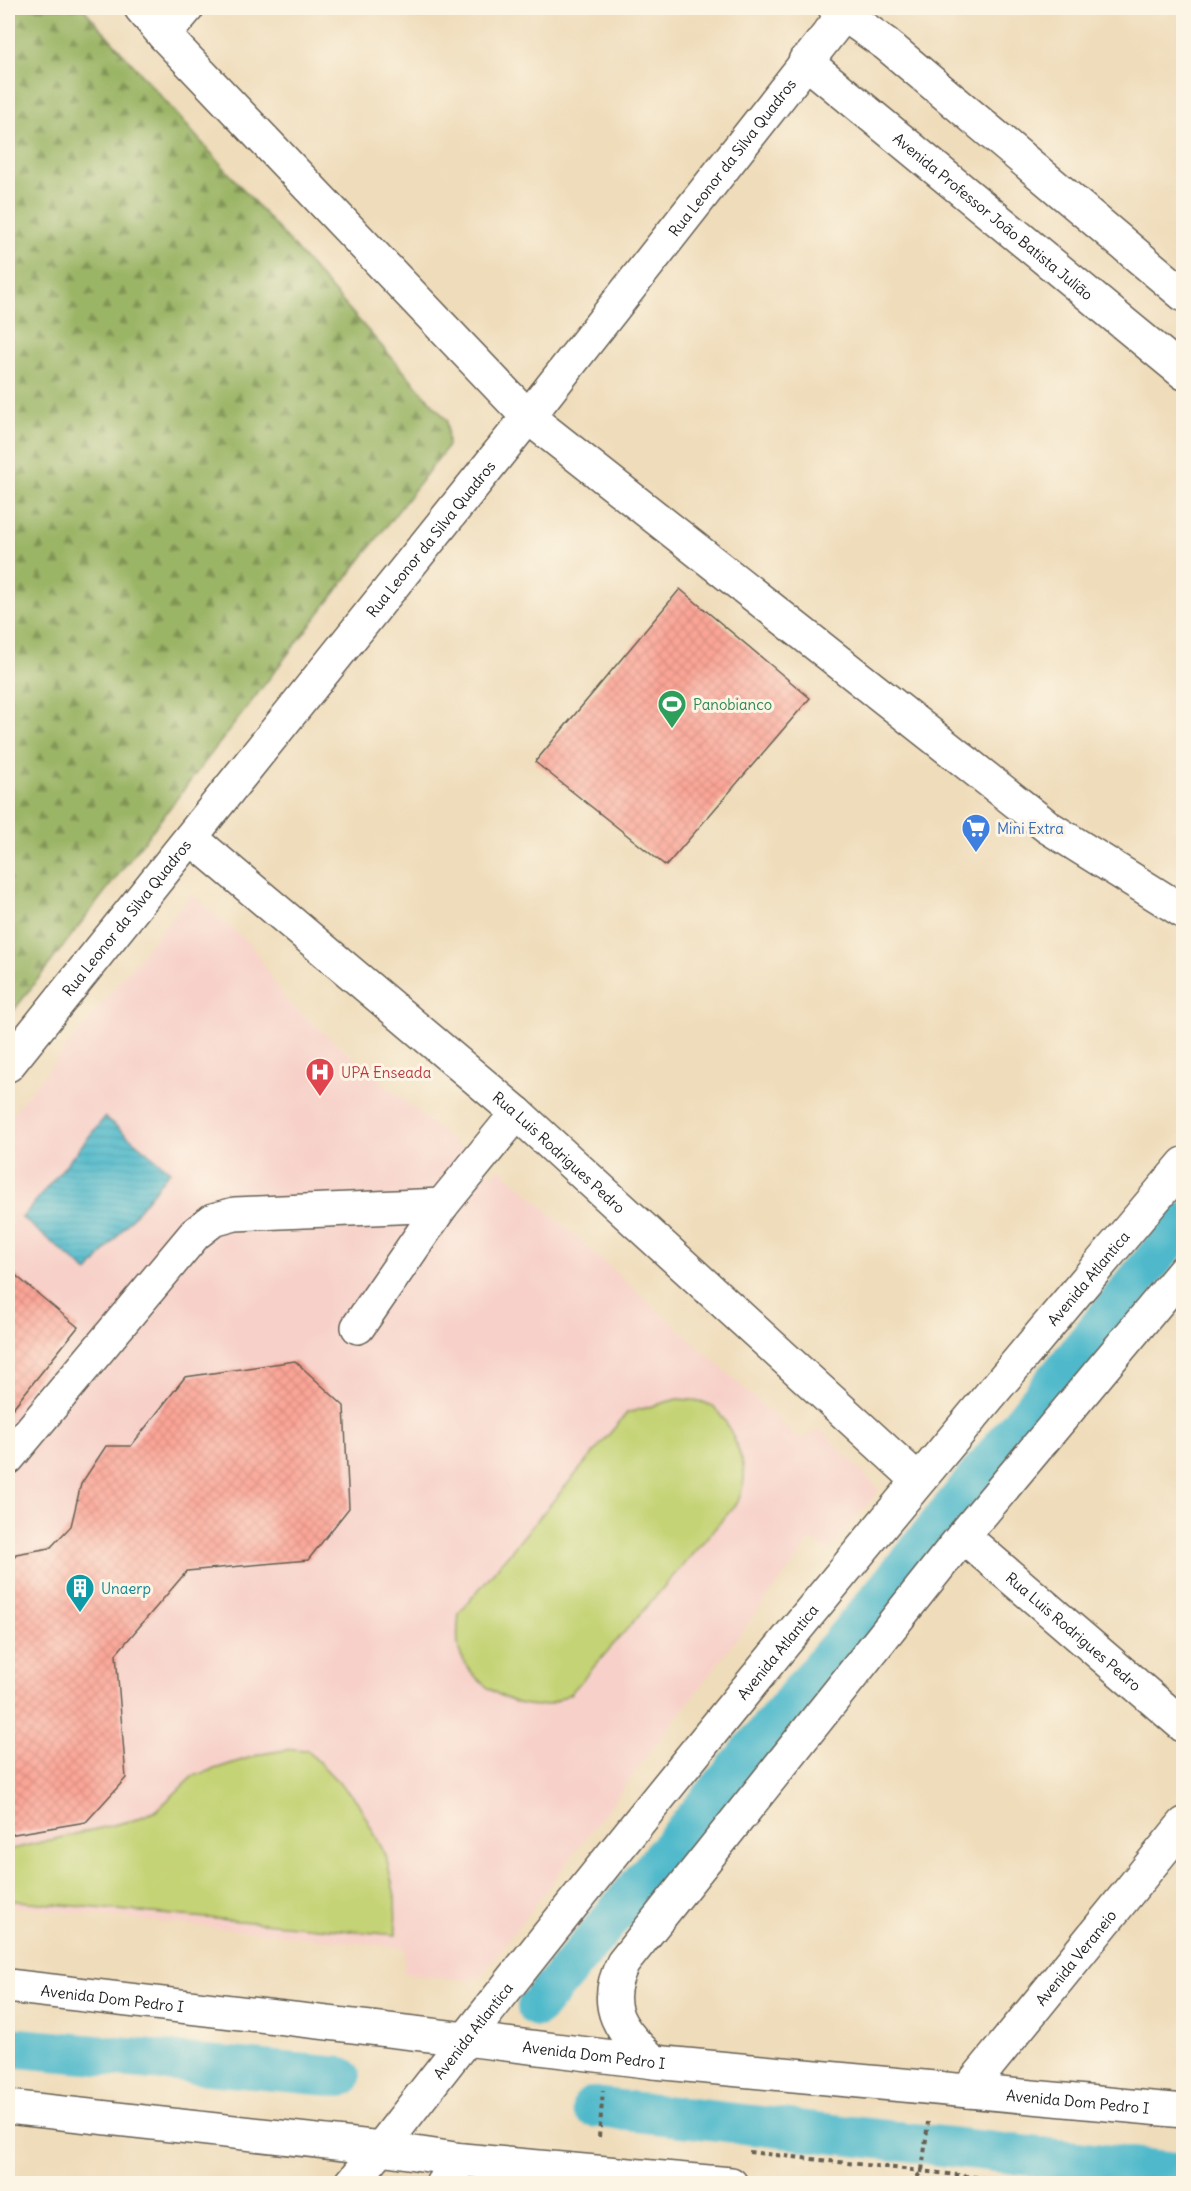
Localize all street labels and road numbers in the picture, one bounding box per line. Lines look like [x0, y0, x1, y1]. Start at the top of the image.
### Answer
street label: Rua Leonor da Silva Quadros [664, 74, 800, 240]
street label: Avenida Professor João Batista Julião [890, 128, 1097, 304]
street label: Rua Leonor da Silva Quadros [362, 456, 499, 621]
street label: Rua Leonor da Silva Quadros [58, 835, 195, 1000]
street label: Rua Luis Rodrigues Pedro [489, 1087, 629, 1217]
street label: Avenida Atlantica [1043, 1227, 1133, 1329]
street label: Rua Luis Rodrigues Pedro [1002, 1568, 1145, 1695]
street label: Avenida Atlantica [733, 1600, 822, 1703]
street label: Avenida Veraneio [1031, 1906, 1120, 2009]
street label: Avenida Atlantica [429, 1978, 517, 2083]
street label: Avenida Dom Pedro I [40, 1980, 185, 2016]
street label: Avenida Dom Pedro I [522, 2037, 666, 2073]
street label: Avenida Dom Pedro I [1005, 2085, 1150, 2117]

